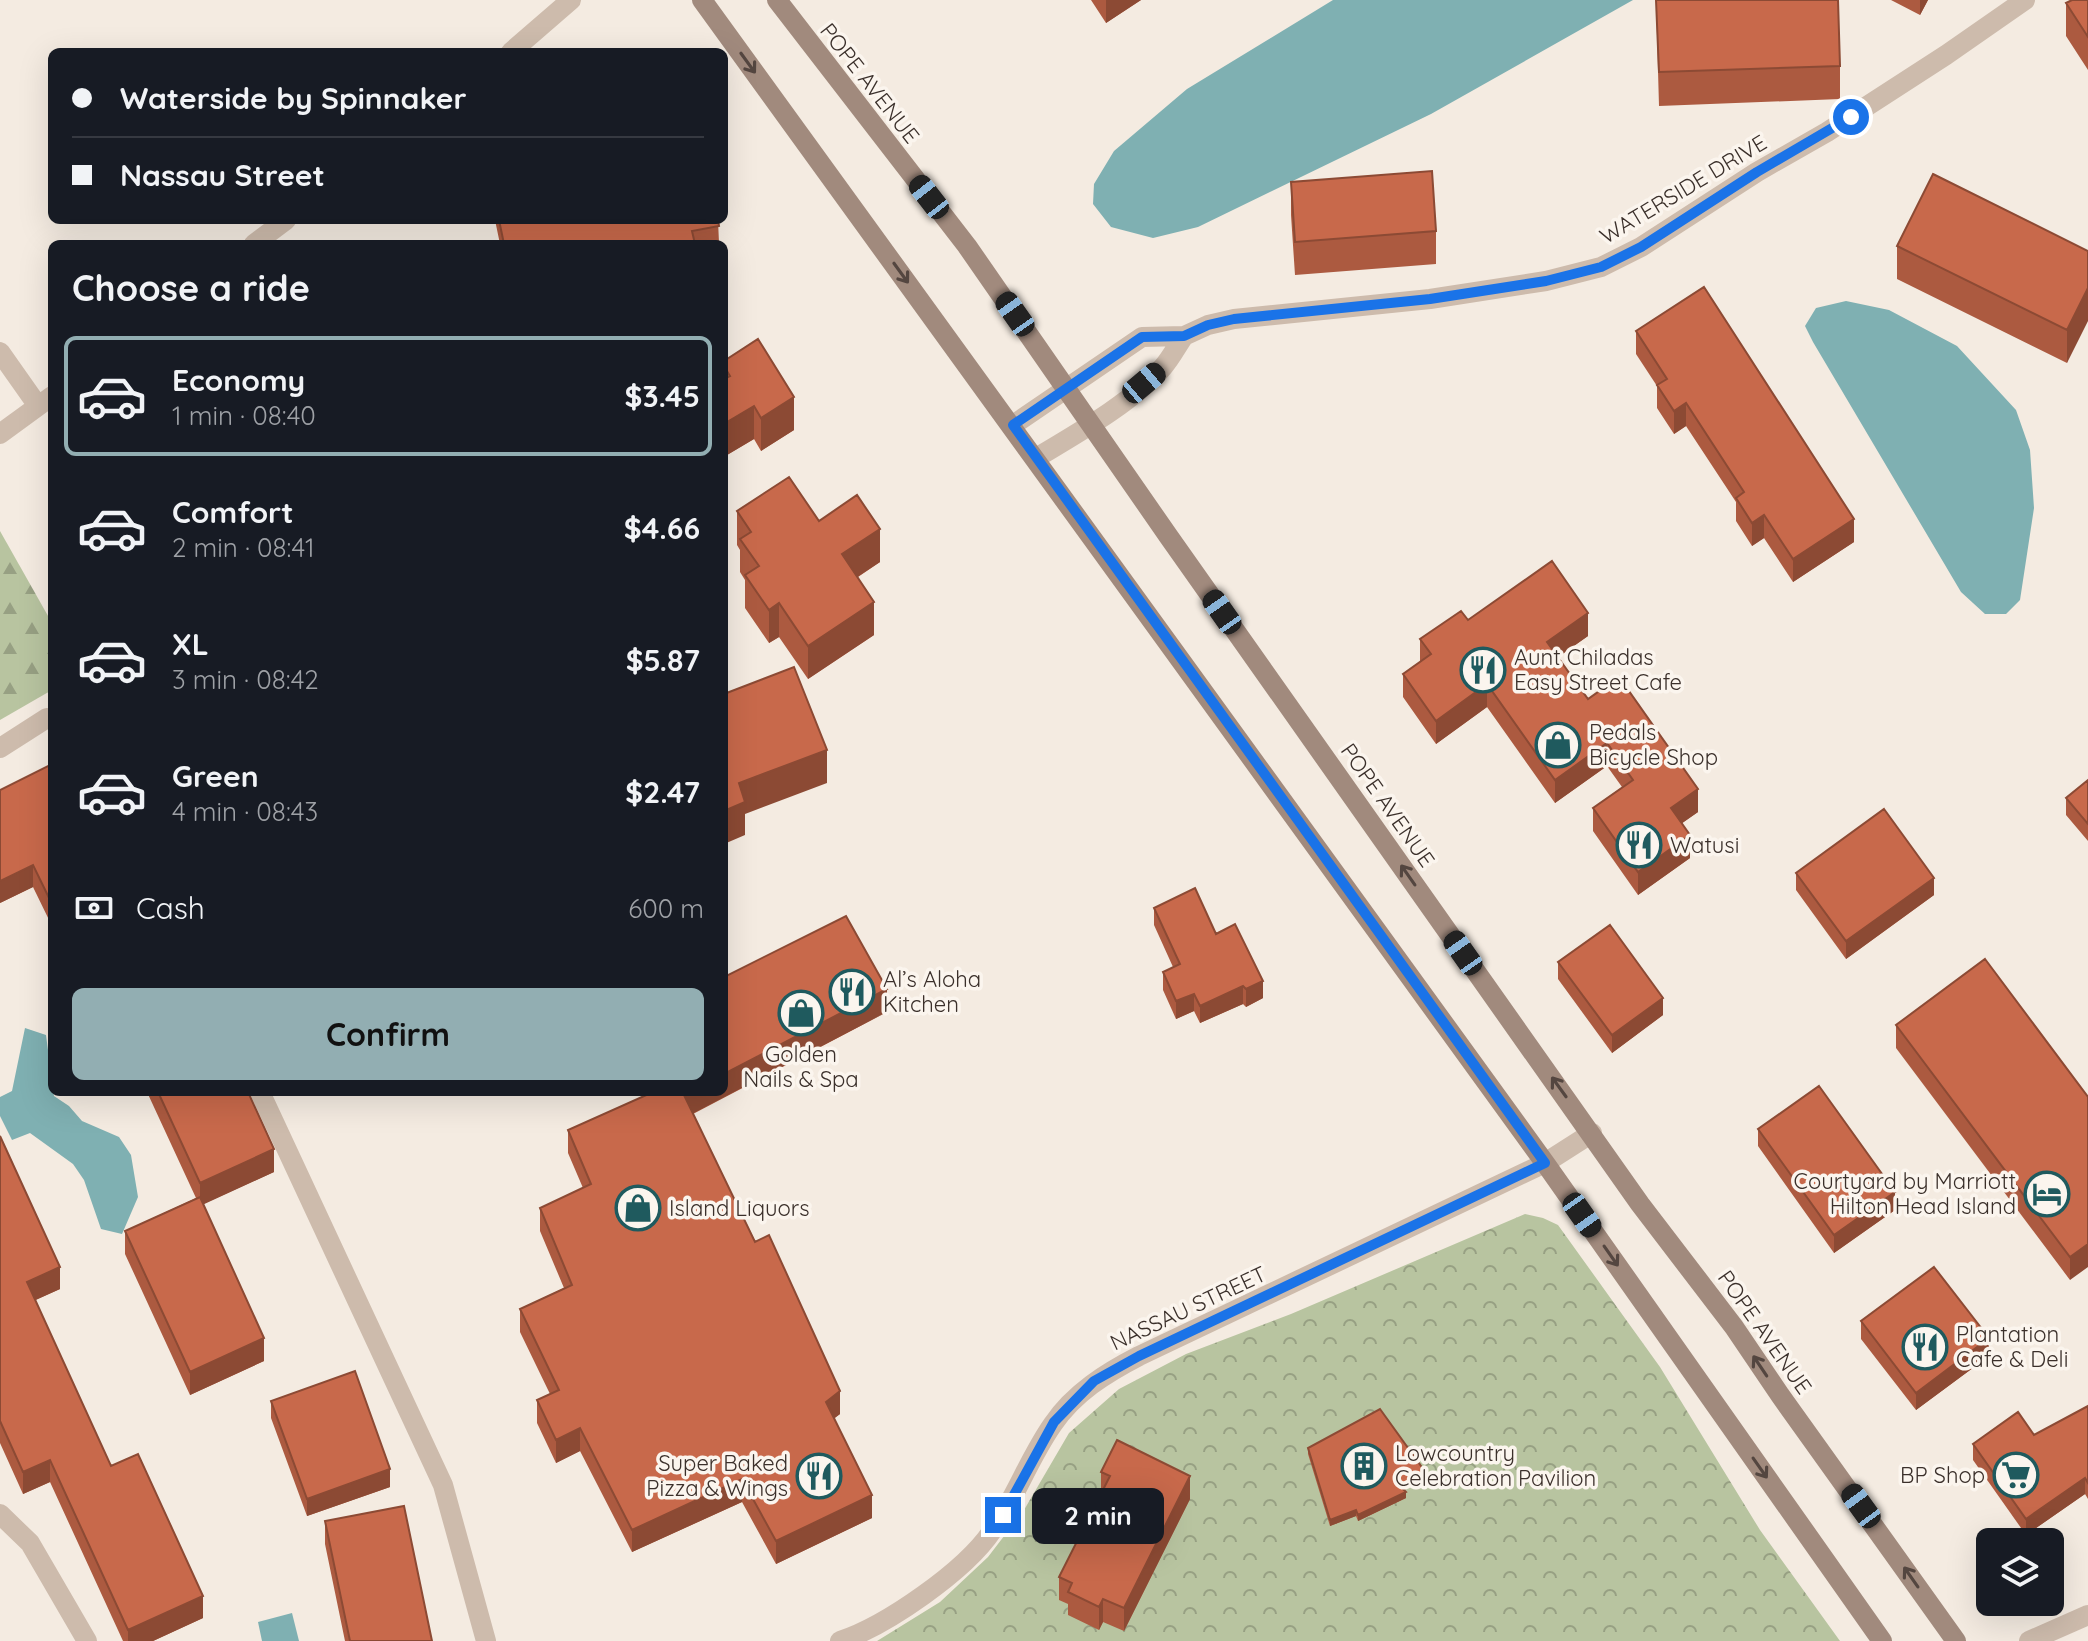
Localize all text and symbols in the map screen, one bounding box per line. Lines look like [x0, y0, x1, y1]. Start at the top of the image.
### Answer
street label: POPE AVENUE [814, 17, 926, 149]
one-way arrow [739, 52, 756, 73]
text: Waterside by Spinnaker [120, 79, 467, 117]
route start [1833, 99, 1869, 135]
street label: WATERSIDE DRIVE [1594, 128, 1772, 250]
text: Nassau Street [120, 156, 325, 194]
car [905, 171, 953, 223]
one-way arrow [892, 262, 909, 283]
text: Choose a ride [72, 265, 310, 310]
car [991, 287, 1039, 341]
car [1118, 358, 1170, 408]
icon: car [76, 360, 148, 432]
text: Economy [172, 361, 305, 399]
text: $3.45 [624, 377, 700, 415]
text: 1 min · 08:40 [172, 399, 316, 432]
icon: car [76, 492, 148, 564]
text: Comfort [172, 493, 293, 531]
text: $4.66 [624, 509, 700, 547]
text: 2 min · 08:41 [172, 531, 315, 564]
car [1198, 585, 1246, 639]
icon: car [76, 624, 148, 696]
text: XL [172, 625, 209, 663]
text: $5.87 [626, 641, 700, 679]
place label: Aunt Chiladas Easy Street Cafe [1514, 643, 1682, 696]
restaurant icon: Aunt Chiladas Easy Street Cafe [1459, 646, 1507, 694]
text: 3 min · 08:42 [172, 663, 319, 696]
place label: Pedals Bicycle Shop [1589, 718, 1718, 771]
shop icon: Pedals Bicycle Shop [1534, 721, 1582, 769]
street label: POPE AVENUE [1335, 738, 1441, 872]
icon: car [76, 756, 148, 828]
text: Green [172, 757, 259, 795]
text: $2.47 [625, 773, 700, 811]
text: 4 min · 08:43 [172, 795, 318, 828]
restaurant icon: Watusi [1615, 821, 1663, 869]
place label: Watusi [1670, 831, 1739, 859]
one-way arrow [1400, 865, 1416, 887]
icon: cash [72, 886, 116, 930]
text: Cash [136, 889, 205, 927]
text: 600 m [628, 892, 704, 925]
car [1439, 926, 1487, 980]
place label: Al’s Aloha Kitchen [883, 965, 981, 1018]
restaurant icon: Al’s Aloha Kitchen [828, 968, 876, 1016]
button: Confirm [72, 988, 704, 1080]
shop icon: Golden Nails & Spa [777, 989, 825, 1037]
place label: Golden Nails & Spa [743, 1040, 859, 1093]
one-way arrow [1551, 1077, 1568, 1098]
place label: Courtyard by Marriott Hilton Head Island [1794, 1167, 2016, 1220]
hotel icon: Courtyard by Marriott Hilton Head Island [2023, 1170, 2071, 1218]
shop icon: Island Liquors [614, 1184, 662, 1232]
car [1558, 1188, 1606, 1242]
place label: Island Liquors [669, 1194, 810, 1222]
one-way arrow [1603, 1244, 1619, 1266]
street label: NASSAU STREET [1105, 1260, 1271, 1356]
street label: POPE AVENUE [1712, 1265, 1818, 1399]
place label: Plantation Cafe & Deli [1956, 1320, 2068, 1373]
restaurant icon: Plantation Cafe & Deli [1901, 1323, 1949, 1371]
one-way arrow [1752, 1355, 1768, 1378]
place label: Lowcountry Celebration Pavilion [1395, 1439, 1596, 1492]
building icon: Lowcountry Celebration Pavilion [1340, 1442, 1388, 1490]
place label: Super Baked Pizza & Wings [646, 1449, 788, 1502]
supermarket icon: BP Shop [1992, 1451, 2040, 1499]
restaurant icon: Super Baked Pizza & Wings [795, 1452, 843, 1500]
one-way arrow [1752, 1457, 1768, 1479]
place label: BP Shop [1900, 1461, 1985, 1489]
car [1837, 1480, 1885, 1532]
callout: 2 min [1031, 1487, 1163, 1543]
route end [985, 1497, 1021, 1533]
text: 2 min [1064, 1499, 1132, 1532]
map controls [1976, 1528, 2064, 1616]
button: layers [1976, 1528, 2064, 1616]
one-way arrow [1903, 1567, 1919, 1589]

